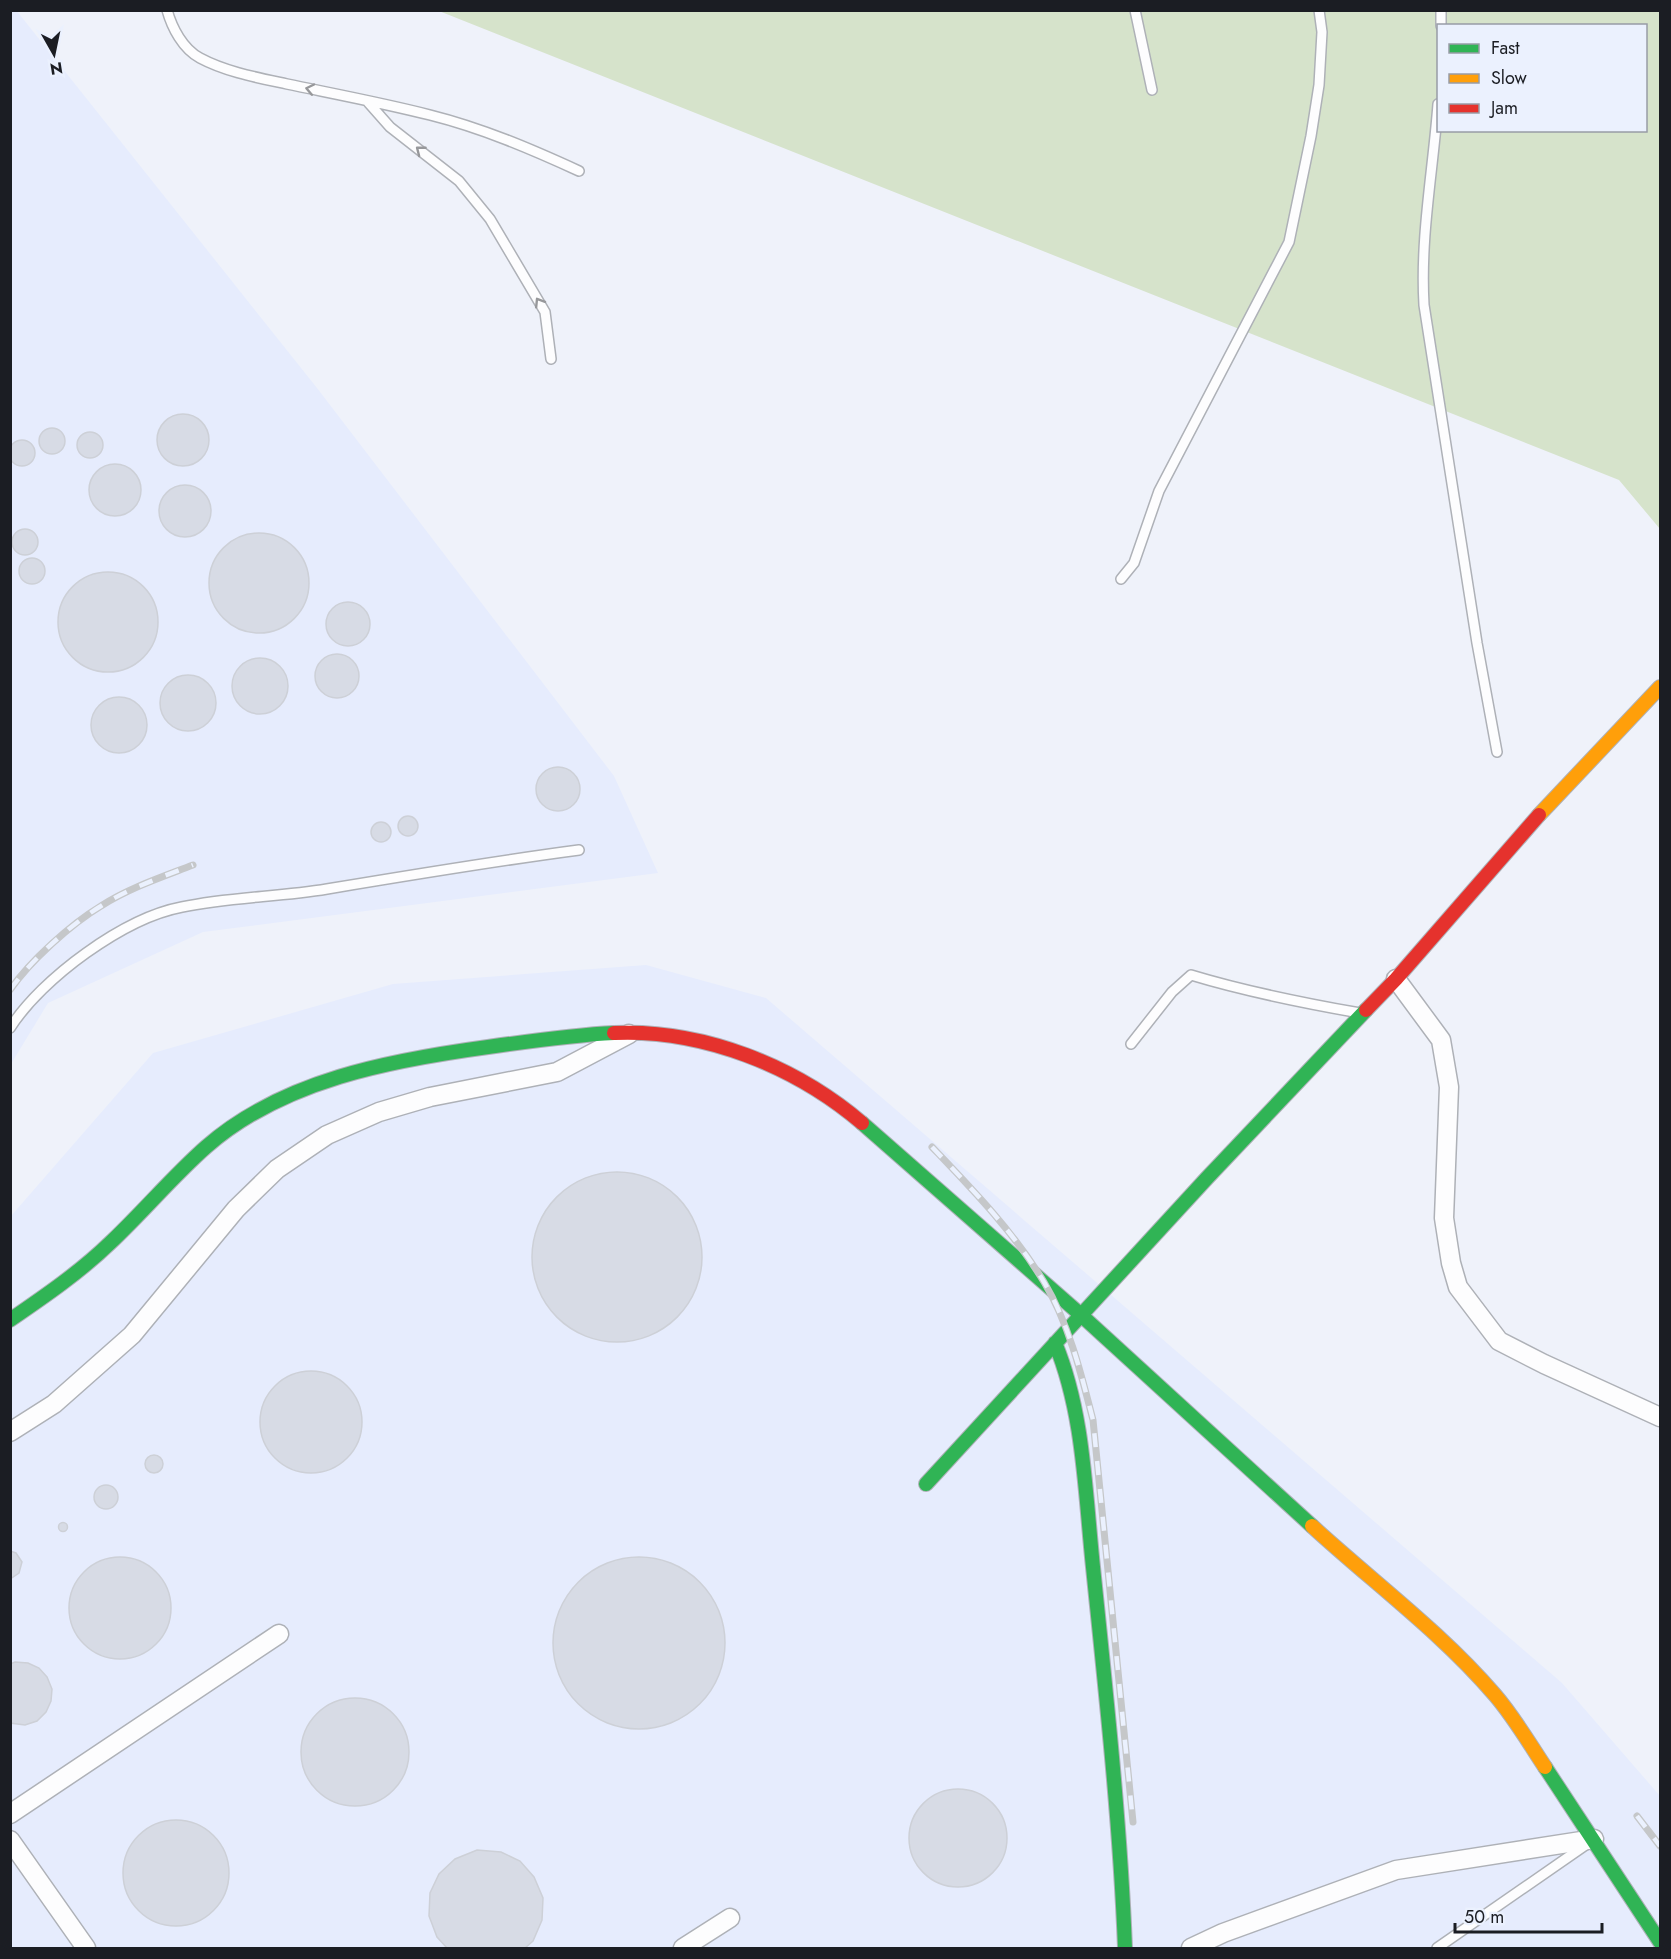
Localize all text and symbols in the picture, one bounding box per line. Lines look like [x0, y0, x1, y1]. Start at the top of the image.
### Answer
north arrow [24, 24, 84, 84]
legend [1437, 24, 1647, 132]
text: Fast [1491, 35, 1520, 61]
text: N [48, 56, 64, 81]
text: Slow [1491, 65, 1528, 91]
one-way arrow [306, 83, 316, 96]
text: Jam [1489, 95, 1518, 121]
one-way arrow [416, 147, 427, 158]
one-way arrow [534, 298, 546, 308]
scale bar [1455, 1896, 1602, 1934]
text: 50 m [1464, 1904, 1504, 1930]

